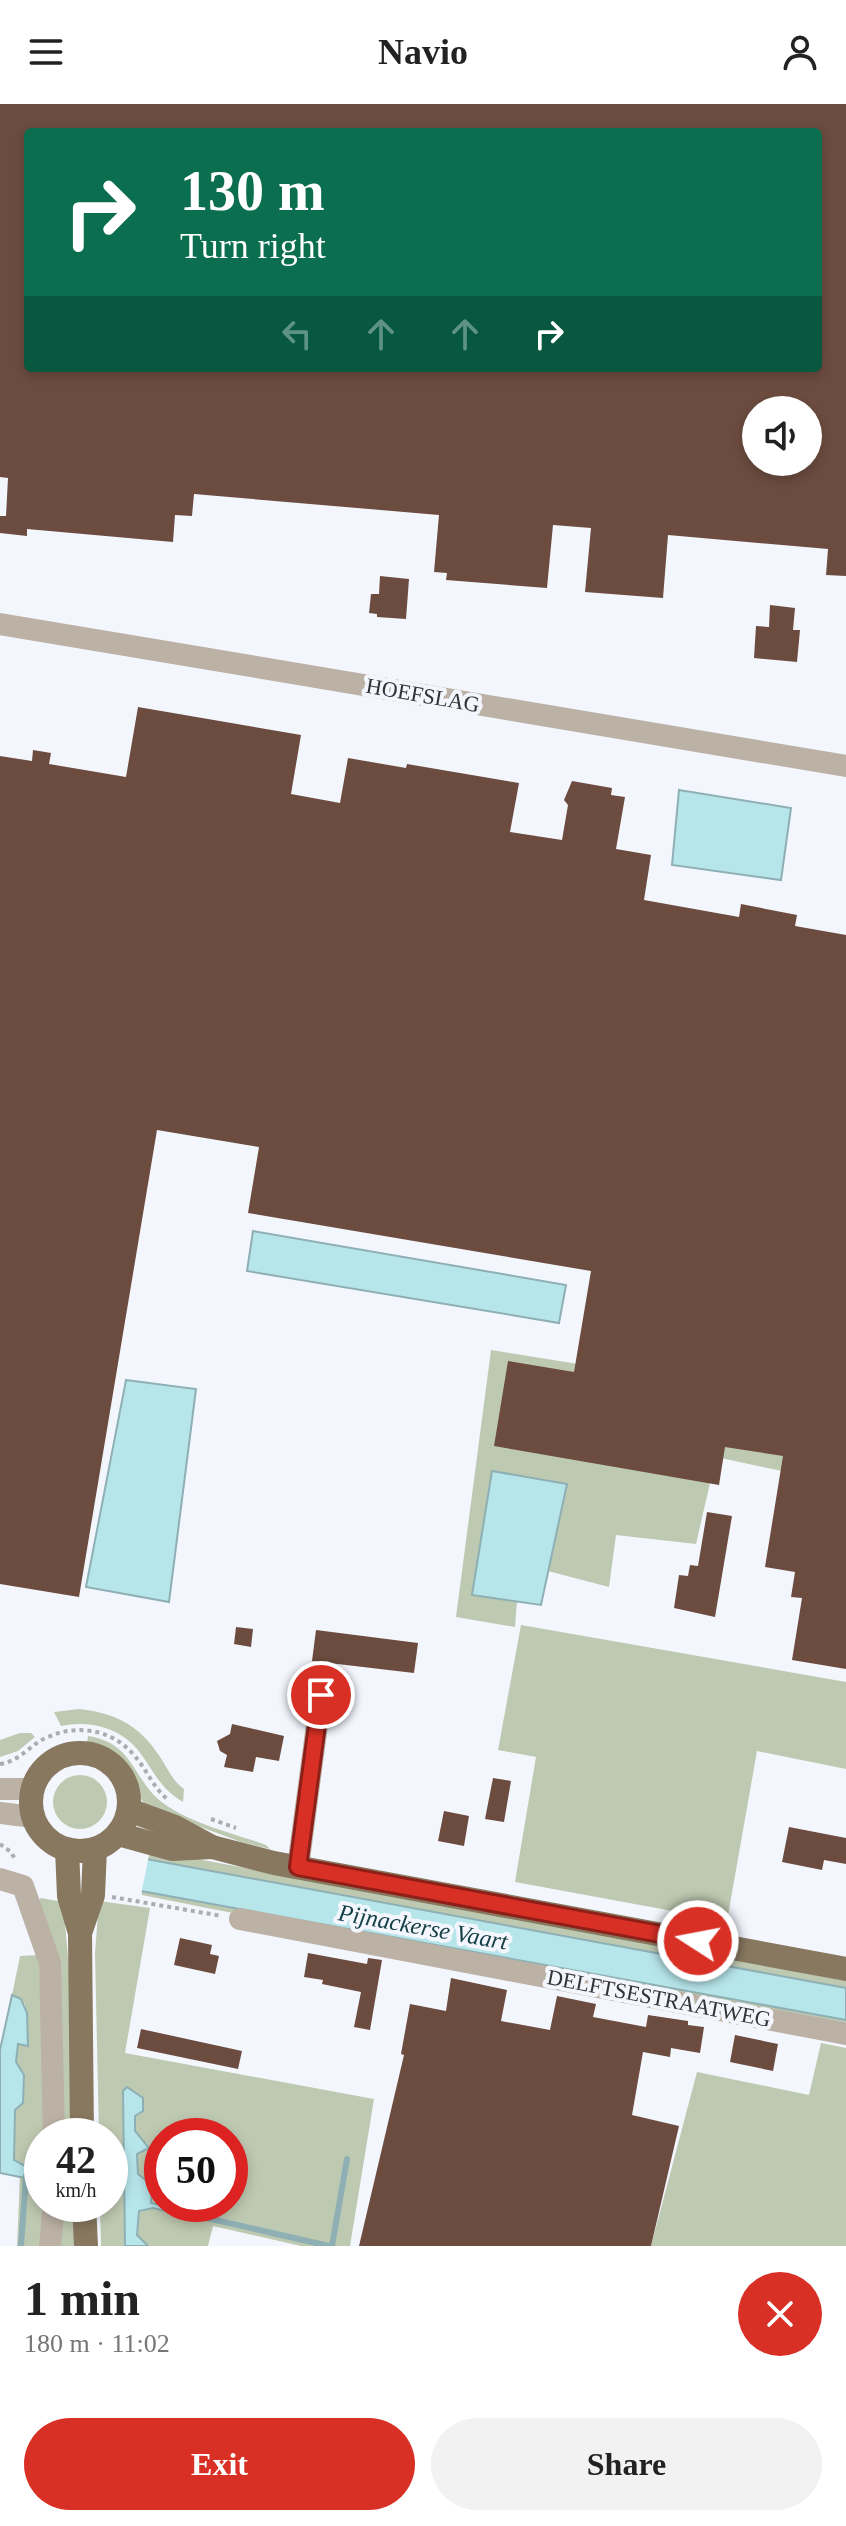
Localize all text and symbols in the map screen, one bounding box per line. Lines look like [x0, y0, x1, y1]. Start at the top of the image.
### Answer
icon: menu [24, 30, 68, 74]
icon: person [778, 30, 822, 74]
text: Navio [378, 32, 468, 72]
icon: right [48, 160, 152, 264]
text: 130 m [180, 160, 325, 222]
text: Turn right [180, 226, 326, 266]
icon: left [275, 312, 319, 356]
icon: ahead [359, 312, 403, 356]
icon: ahead [443, 312, 487, 356]
icon: right [527, 312, 571, 356]
map controls [742, 396, 822, 476]
button: sound [742, 396, 822, 476]
street label: HOEFSLAG [364, 673, 482, 717]
pin [287, 1661, 355, 1729]
icon: arrive [299, 1673, 343, 1717]
water label: Pijnackerse Vaart [335, 1899, 511, 1955]
position arrow [656, 1899, 740, 1983]
street label: DELFTSESTRAATWEG [545, 1964, 773, 2032]
speed limit sign: 50 [144, 2118, 248, 2222]
text: 42 [56, 2137, 96, 2182]
text: km/h [55, 2179, 97, 2201]
text: 1 min [24, 2272, 140, 2325]
button: close [738, 2272, 822, 2356]
text: 180 m · 11:02 [24, 2329, 170, 2358]
button: Exit [24, 2418, 415, 2510]
button: Share [431, 2418, 822, 2510]

